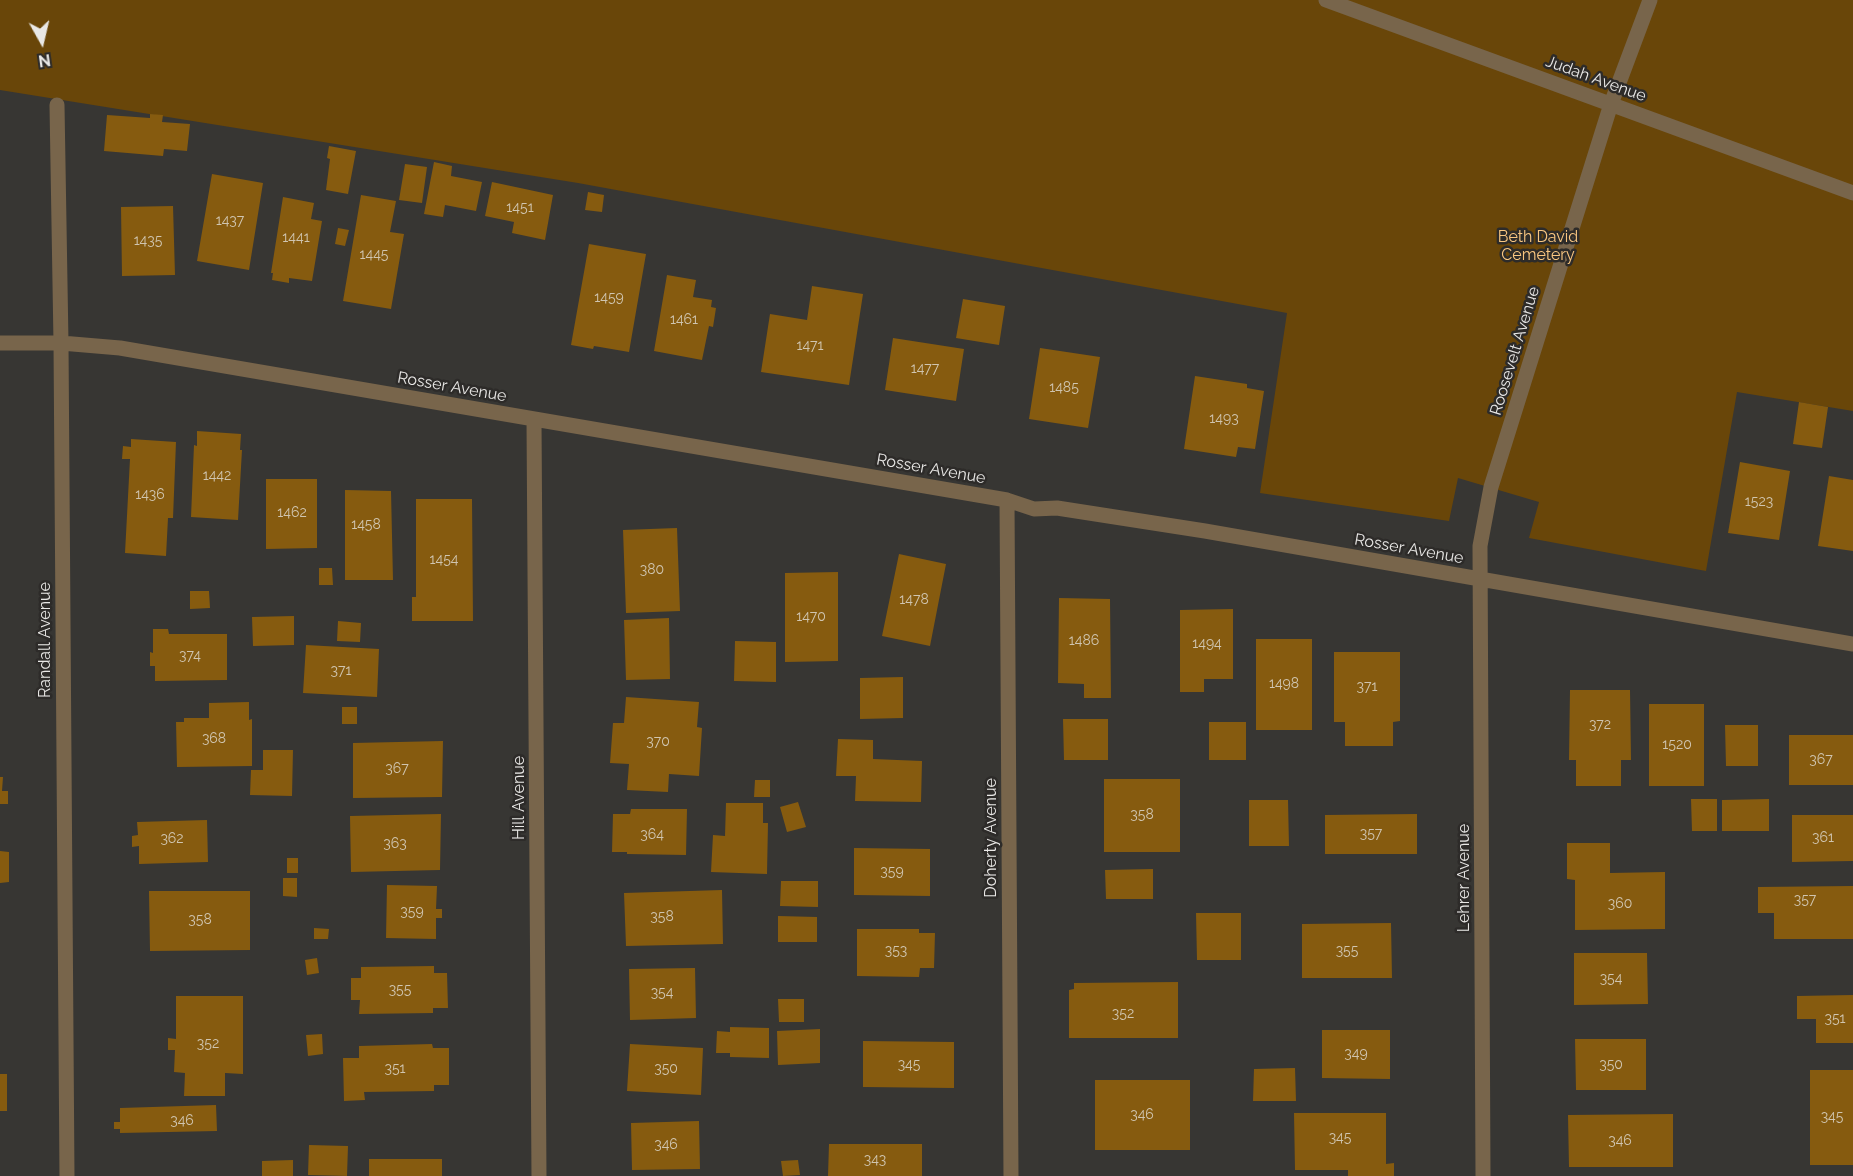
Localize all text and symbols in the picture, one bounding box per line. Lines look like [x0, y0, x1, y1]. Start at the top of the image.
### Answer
north arrow [12, 12, 72, 72]
text: N [37, 50, 52, 71]
street label: Judah Avenue [1543, 52, 1649, 106]
house number: 1451 [506, 200, 534, 216]
house number: 1437 [216, 213, 244, 229]
park label: Beth David Cemetery [1498, 227, 1578, 265]
house number: 1441 [282, 230, 310, 246]
house number: 1435 [134, 233, 162, 249]
house number: 1445 [360, 247, 388, 263]
street label: Roosevelt Avenue [1486, 284, 1544, 418]
house number: 1459 [594, 290, 624, 306]
house number: 1461 [670, 312, 698, 328]
house number: 1471 [796, 338, 824, 354]
house number: 1477 [911, 361, 939, 377]
street label: Rosser Avenue [396, 368, 508, 406]
house number: 1485 [1049, 380, 1079, 396]
house number: 1493 [1209, 411, 1239, 427]
street label: Rosser Avenue [875, 450, 987, 488]
house number: 1442 [203, 468, 231, 484]
house number: 1436 [135, 487, 165, 503]
house number: 1523 [1745, 494, 1773, 510]
house number: 1462 [277, 505, 307, 521]
house number: 1458 [351, 517, 381, 533]
street label: Rosser Avenue [1353, 530, 1465, 568]
house number: 1454 [430, 552, 458, 568]
house number: 380 [640, 562, 664, 578]
street label: Randall Avenue [35, 582, 55, 698]
house number: 1478 [899, 592, 929, 608]
house number: 1470 [796, 609, 826, 625]
house number: 1486 [1069, 633, 1099, 649]
house number: 1494 [1192, 636, 1222, 652]
house number: 374 [179, 648, 201, 664]
house number: 371 [331, 663, 351, 679]
house number: 1498 [1269, 676, 1299, 692]
house number: 371 [1357, 679, 1377, 695]
house number: 372 [1589, 717, 1611, 733]
house number: 368 [202, 731, 226, 747]
house number: 370 [646, 734, 670, 750]
house number: 1520 [1662, 737, 1692, 753]
house number: 367 [1809, 752, 1833, 768]
street label: Hill Avenue [509, 756, 529, 840]
house number: 367 [385, 761, 409, 777]
street label: Doherty Avenue [981, 778, 1001, 898]
house number: 358 [1130, 807, 1154, 823]
street label: Lehrer Avenue [1454, 824, 1474, 932]
house number: 357 [1360, 826, 1382, 842]
house number: 364 [640, 827, 664, 843]
house number: 361 [1812, 830, 1834, 846]
house number: 362 [160, 831, 184, 847]
house number: 363 [383, 836, 407, 852]
house number: 359 [880, 864, 904, 880]
house number: 357 [1794, 892, 1816, 908]
house number: 360 [1608, 896, 1632, 912]
house number: 359 [400, 904, 424, 920]
house number: 358 [650, 909, 674, 925]
house number: 358 [188, 912, 212, 928]
house number: 353 [885, 943, 907, 959]
house number: 355 [1336, 943, 1358, 959]
house number: 354 [1600, 971, 1622, 987]
house number: 355 [389, 982, 411, 998]
house number: 354 [651, 985, 673, 1001]
house number: 352 [1112, 1006, 1134, 1022]
house number: 351 [1824, 1011, 1846, 1027]
house number: 352 [197, 1036, 219, 1052]
house number: 349 [1344, 1046, 1368, 1062]
house number: 345 [898, 1057, 920, 1073]
house number: 350 [1599, 1057, 1623, 1073]
house number: 351 [384, 1061, 406, 1077]
house number: 350 [654, 1061, 678, 1077]
house number: 346 [1130, 1107, 1154, 1123]
house number: 345 [1821, 1109, 1843, 1125]
house number: 346 [170, 1113, 194, 1129]
house number: 345 [1329, 1130, 1351, 1146]
house number: 346 [1608, 1133, 1632, 1149]
house number: 346 [654, 1137, 678, 1153]
house number: 343 [864, 1152, 886, 1168]

